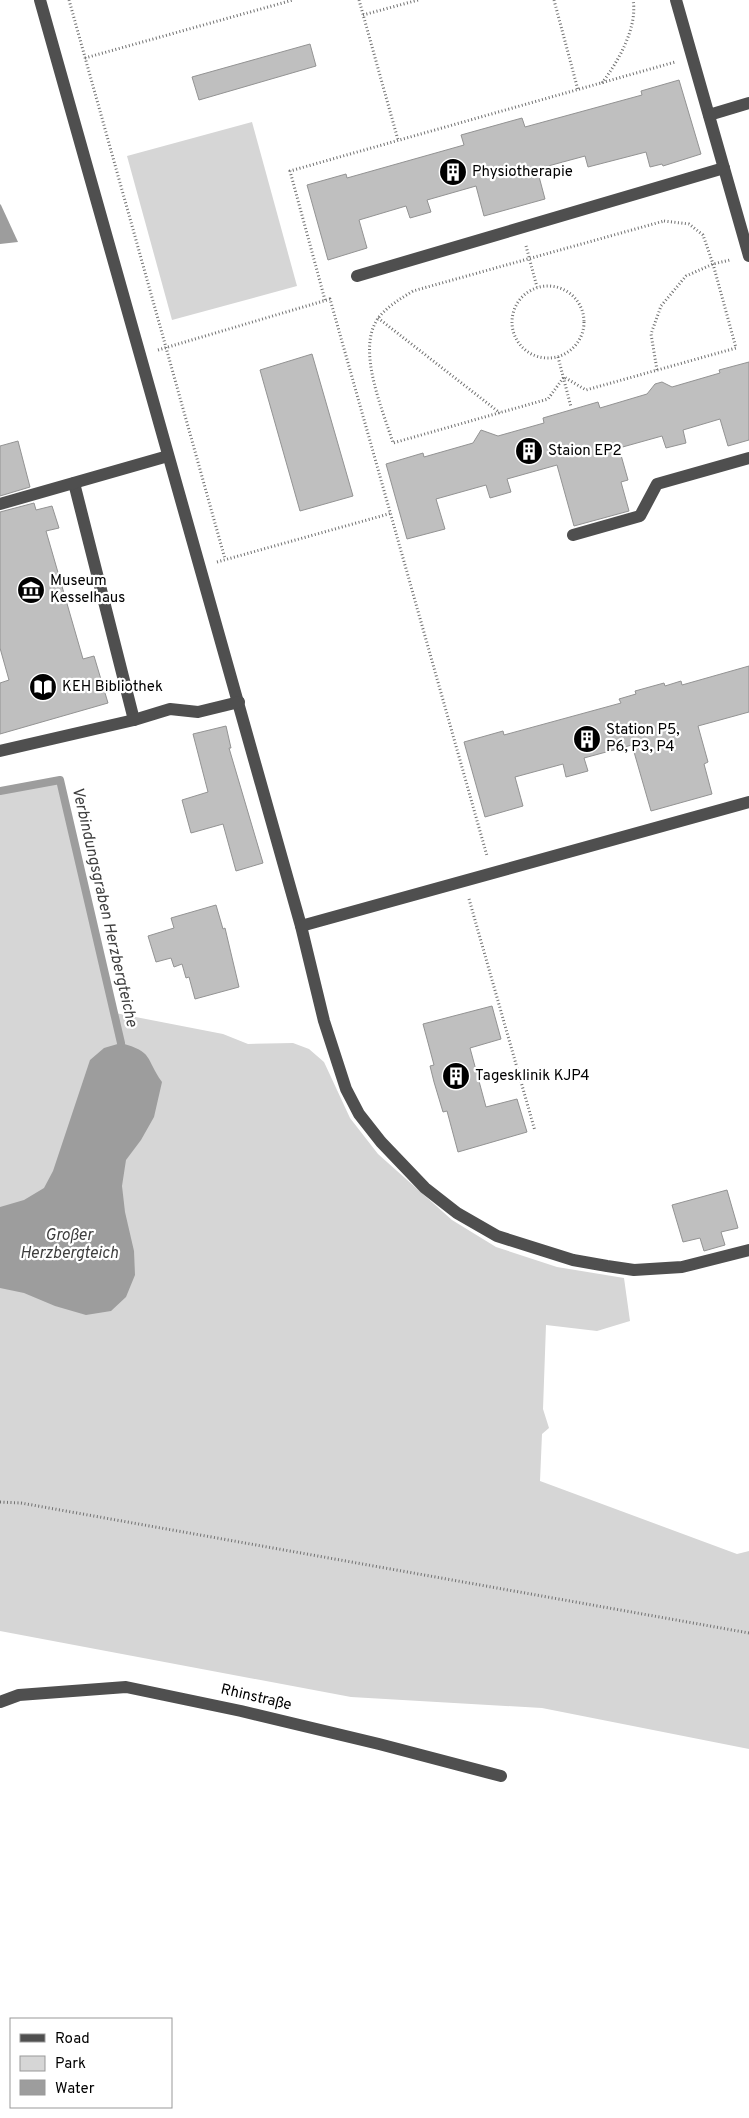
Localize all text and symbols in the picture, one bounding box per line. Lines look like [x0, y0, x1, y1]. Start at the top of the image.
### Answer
building icon: Physiotherapie [438, 157, 468, 187]
place label: Physiotherapie [472, 163, 573, 182]
building icon: Staion EP2 [514, 436, 544, 466]
place label: Staion EP2 [548, 442, 622, 461]
place label: Museum Kesselhaus [50, 572, 125, 608]
museum icon: Museum Kesselhaus [16, 575, 46, 605]
library icon: KEH Bibliothek [28, 672, 58, 702]
place label: KEH Bibliothek [62, 678, 163, 697]
place label: Station P5, P6, P3, P4 [606, 721, 680, 757]
building icon: Station P5, P6, P3, P4 [572, 724, 602, 754]
water label: Verbindungsgraben Herzbergteiche [67, 785, 142, 1029]
building icon: Tagesklinik KJP4 [441, 1061, 471, 1091]
place label: Tagesklinik KJP4 [475, 1067, 590, 1086]
water label: Großer Herzbergteich [20, 1226, 118, 1264]
street label: Rhinstraße [219, 1681, 293, 1715]
legend [10, 2018, 172, 2108]
text: Road [55, 2030, 90, 2049]
text: Park [55, 2055, 86, 2074]
text: Water [55, 2080, 95, 2099]

